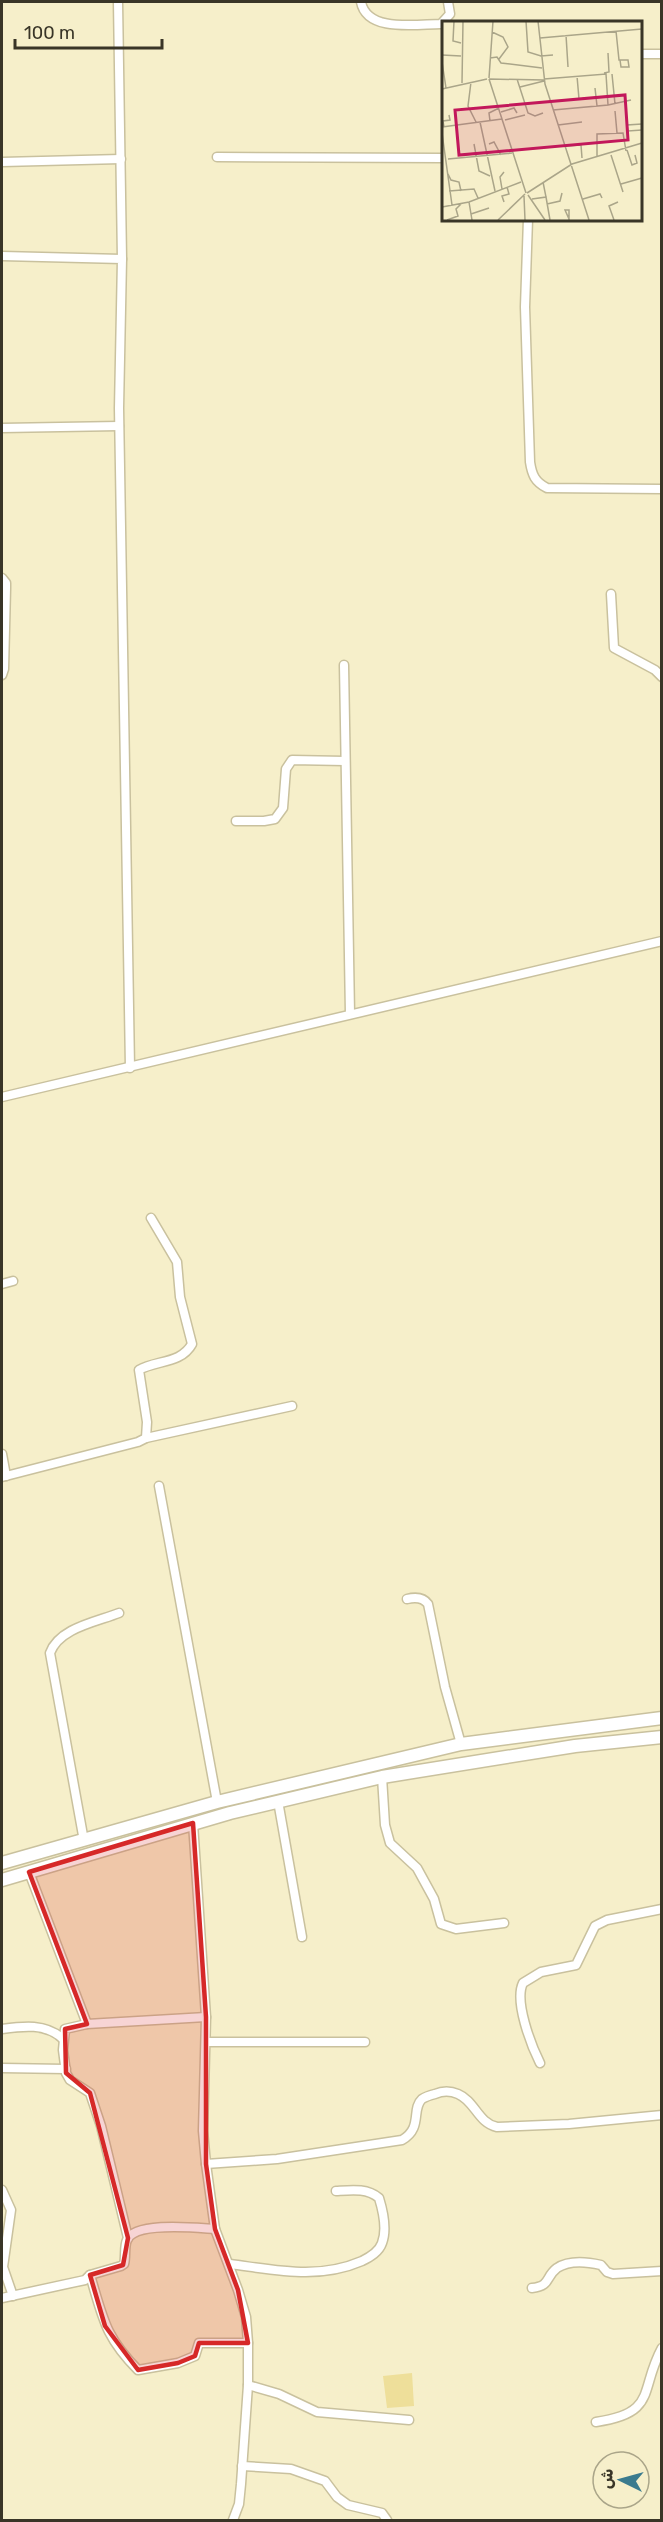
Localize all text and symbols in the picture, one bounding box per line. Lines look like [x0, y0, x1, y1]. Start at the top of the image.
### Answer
scale bar [15, 12, 162, 50]
inset map [442, 21, 642, 220]
text: 100 m [24, 22, 75, 44]
north arrow [591, 2450, 651, 2510]
text: ش [596, 2468, 617, 2490]

